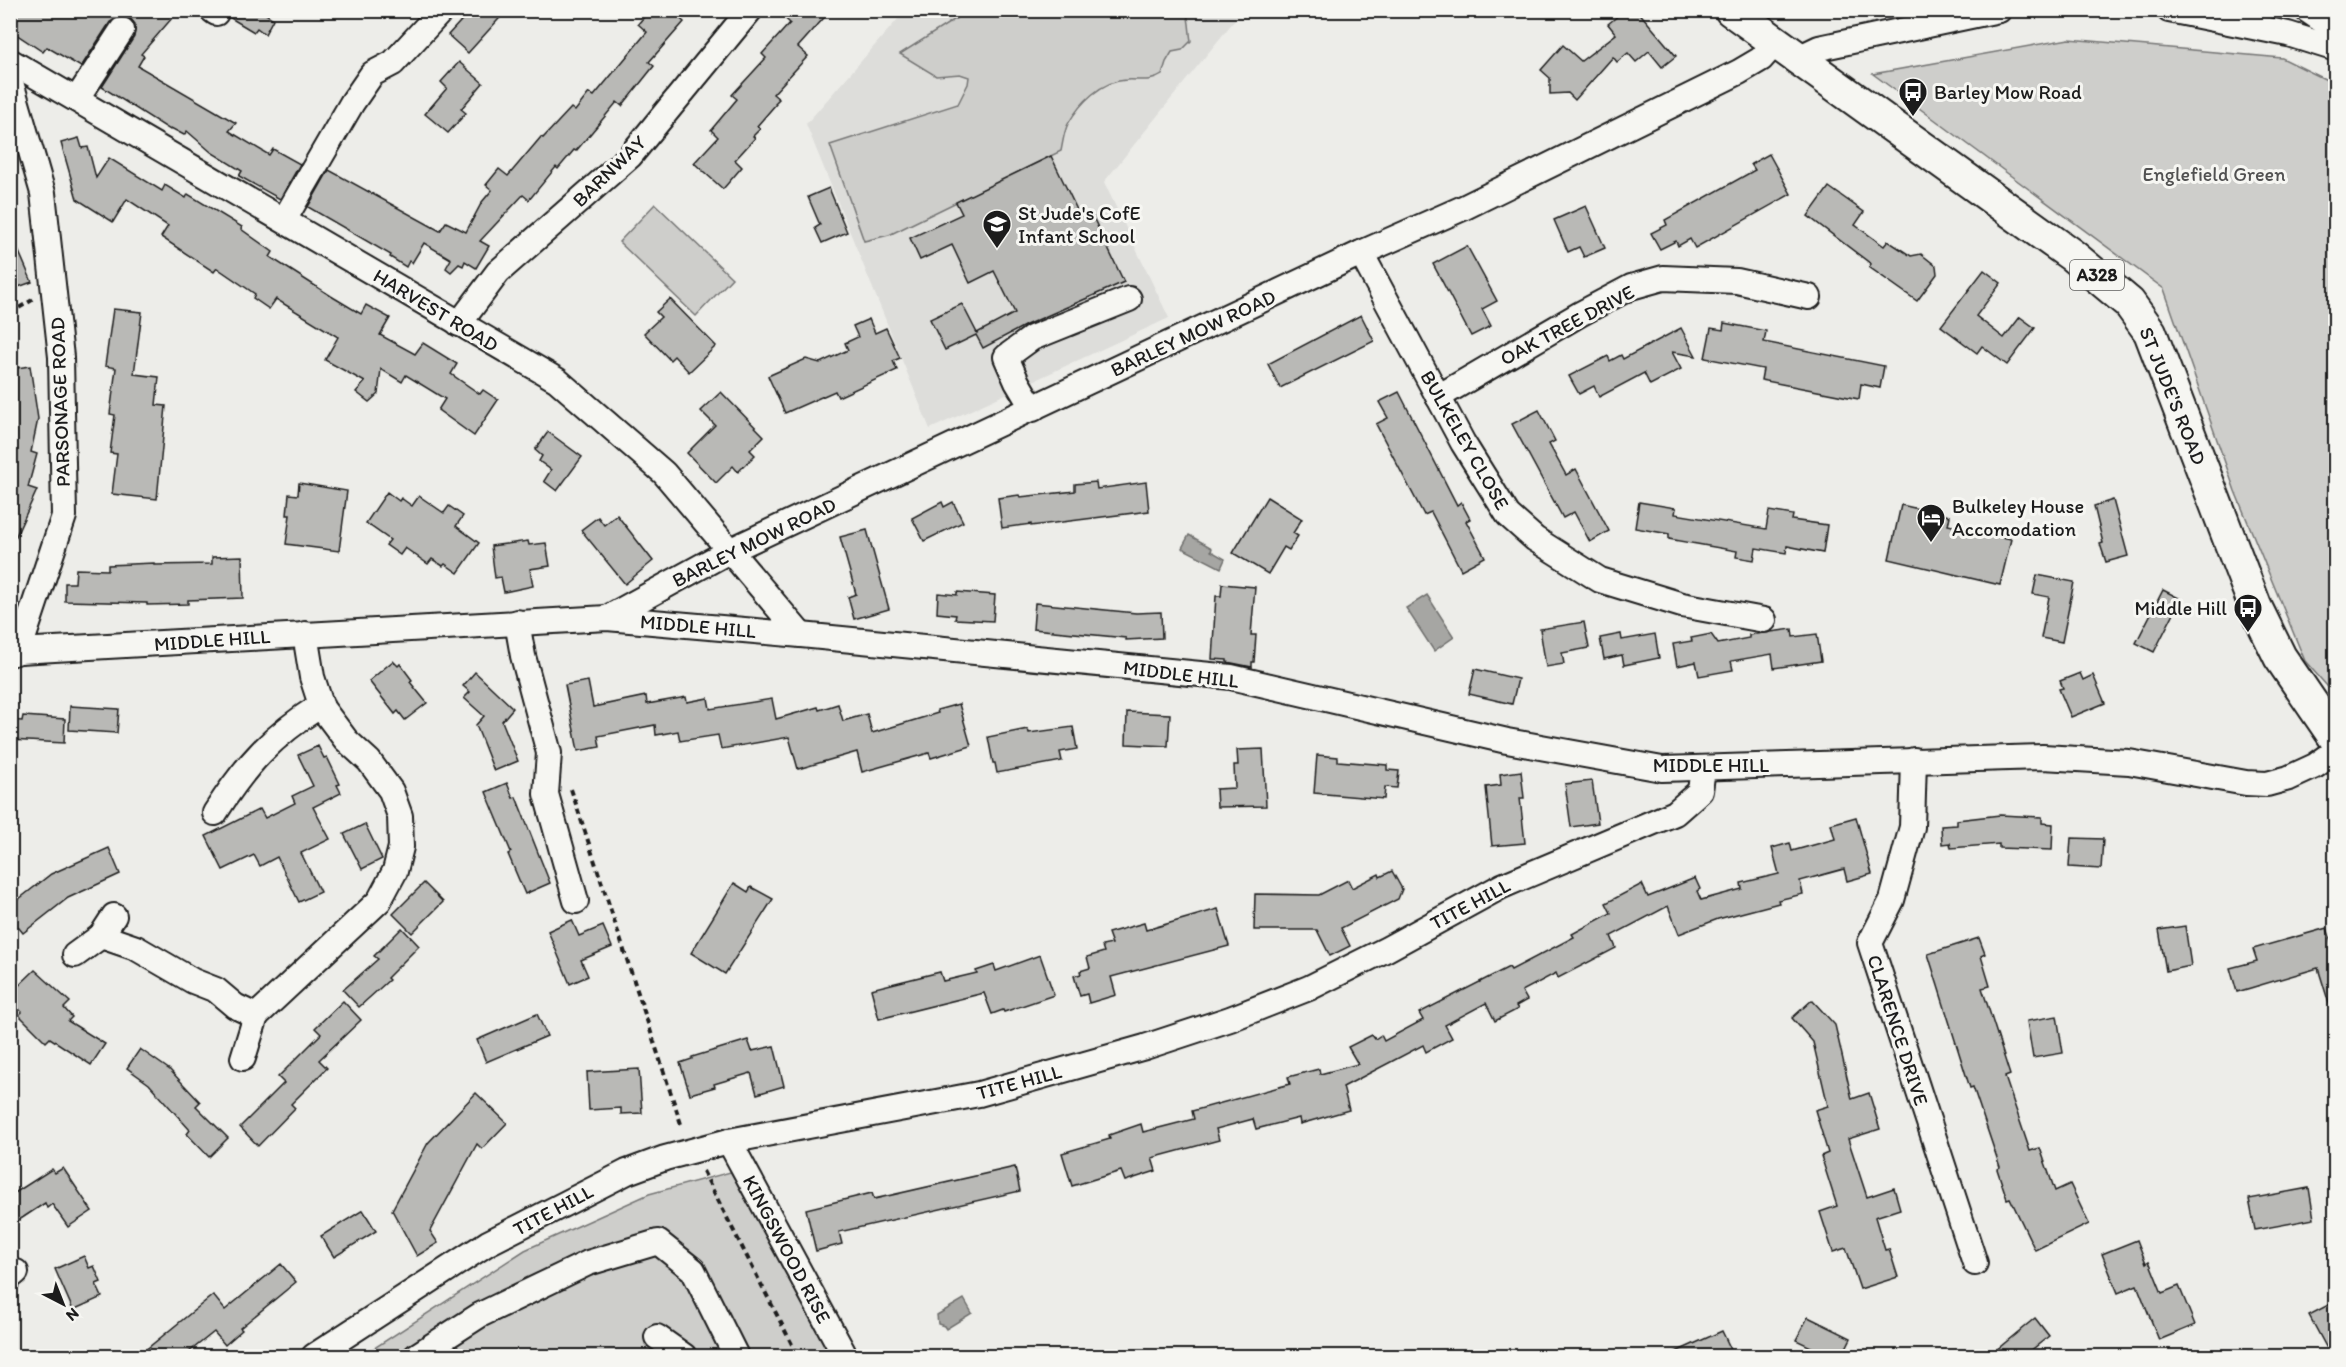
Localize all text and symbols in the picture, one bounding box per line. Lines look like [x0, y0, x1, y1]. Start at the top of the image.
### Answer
bus stop icon: Barley Mow Road [1897, 76, 1929, 118]
place label: Barley Mow Road [1934, 80, 2082, 104]
street label: BARNWAY [567, 130, 651, 212]
park label: Englefield Green [2143, 162, 2285, 186]
place label: St Jude's CofE Infant School [1018, 201, 1141, 248]
school or university icon: St Jude's CofE Infant School [981, 208, 1013, 250]
road number: A328 [2070, 260, 2124, 290]
street label: HARVEST ROAD [369, 263, 503, 357]
street label: OAK TREE DRIVE [1496, 280, 1638, 370]
street label: BARLEY MOW ROAD [1107, 284, 1279, 382]
street label: PARSONAGE ROAD [45, 317, 75, 487]
street label: ST JUDE'S ROAD [2134, 323, 2212, 469]
street label: BULKELEY CLOSE [1415, 366, 1515, 514]
street label: BARLEY MOW ROAD [668, 492, 840, 592]
place label: Bulkeley House Accomodation [1952, 494, 2084, 541]
hotel icon: Bulkeley House Accomodation [1915, 502, 1947, 544]
bus stop icon: Middle Hill [2232, 592, 2264, 634]
place label: Middle Hill [2135, 596, 2227, 620]
street label: MIDDLE HILL [639, 609, 757, 643]
street label: MIDDLE HILL [153, 624, 271, 656]
street label: MIDDLE HILL [1122, 655, 1240, 693]
street label: MIDDLE HILL [1653, 753, 1769, 777]
street label: TITE HILL [1426, 873, 1514, 935]
street label: CLARENCE DRIVE [1862, 952, 1934, 1108]
street label: TITE HILL [974, 1059, 1064, 1105]
street label: KINGSWOOD RISE [738, 1171, 836, 1327]
street label: TITE HILL [509, 1179, 597, 1241]
north arrow [33, 1274, 93, 1334]
text: N [62, 1304, 83, 1325]

